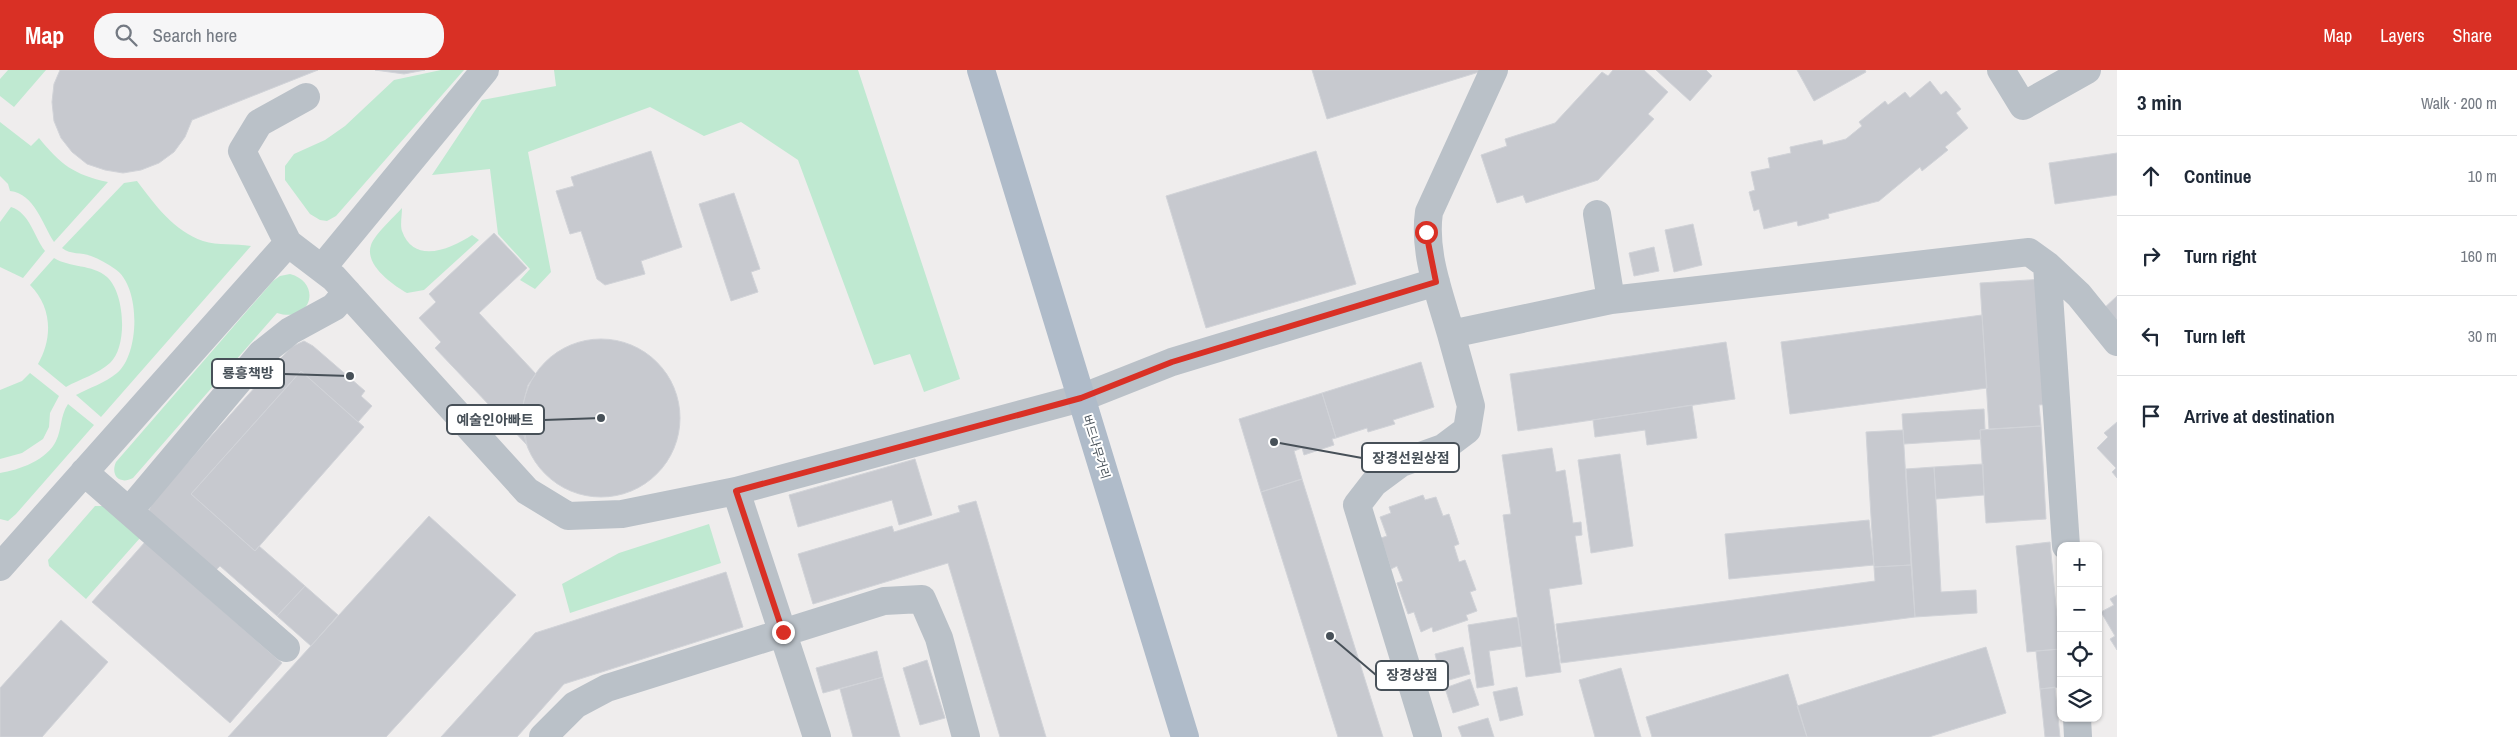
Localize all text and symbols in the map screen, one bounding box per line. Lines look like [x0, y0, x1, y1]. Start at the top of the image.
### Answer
search box [94, 13, 444, 58]
text: Map [25, 19, 64, 51]
icon: search [112, 21, 140, 49]
text: Search here [152, 22, 237, 48]
text: Map [2324, 23, 2352, 48]
text: Layers [2380, 23, 2425, 48]
text: Share [2453, 23, 2492, 48]
text: 3 min [2137, 88, 2182, 117]
text: Walk · 200 m [2421, 92, 2497, 114]
icon: ahead [2137, 162, 2165, 190]
text: Continue [2184, 163, 2252, 189]
text: 10 m [2468, 165, 2497, 187]
route start [1415, 221, 1438, 244]
icon: right [2137, 242, 2165, 270]
text: Turn right [2184, 243, 2256, 269]
text: 160 m [2461, 245, 2497, 267]
icon: left [2137, 322, 2165, 350]
text: Turn left [2184, 323, 2245, 349]
text: 30 m [2468, 325, 2497, 347]
callout: 룡흥책방 [212, 359, 284, 388]
text: 룡흥책방 [222, 364, 274, 382]
icon: arrive [2137, 402, 2165, 430]
text: Arrive at destination [2184, 403, 2335, 429]
callout: 예술인아빠트 [447, 405, 544, 434]
text: 예술인아빠트 [456, 411, 534, 429]
street label: 버드나무거리 [1079, 413, 1113, 481]
callout: 장경선원상점 [1362, 443, 1459, 472]
text: 장경선원상점 [1372, 449, 1450, 467]
map controls [2057, 542, 2102, 722]
button: + [2057, 542, 2102, 587]
button: − [2057, 587, 2102, 632]
route end [772, 621, 795, 644]
button: locate [2057, 632, 2102, 677]
callout: 장경상점 [1376, 661, 1448, 690]
text: 장경상점 [1386, 666, 1438, 684]
button: layers [2057, 677, 2102, 722]

